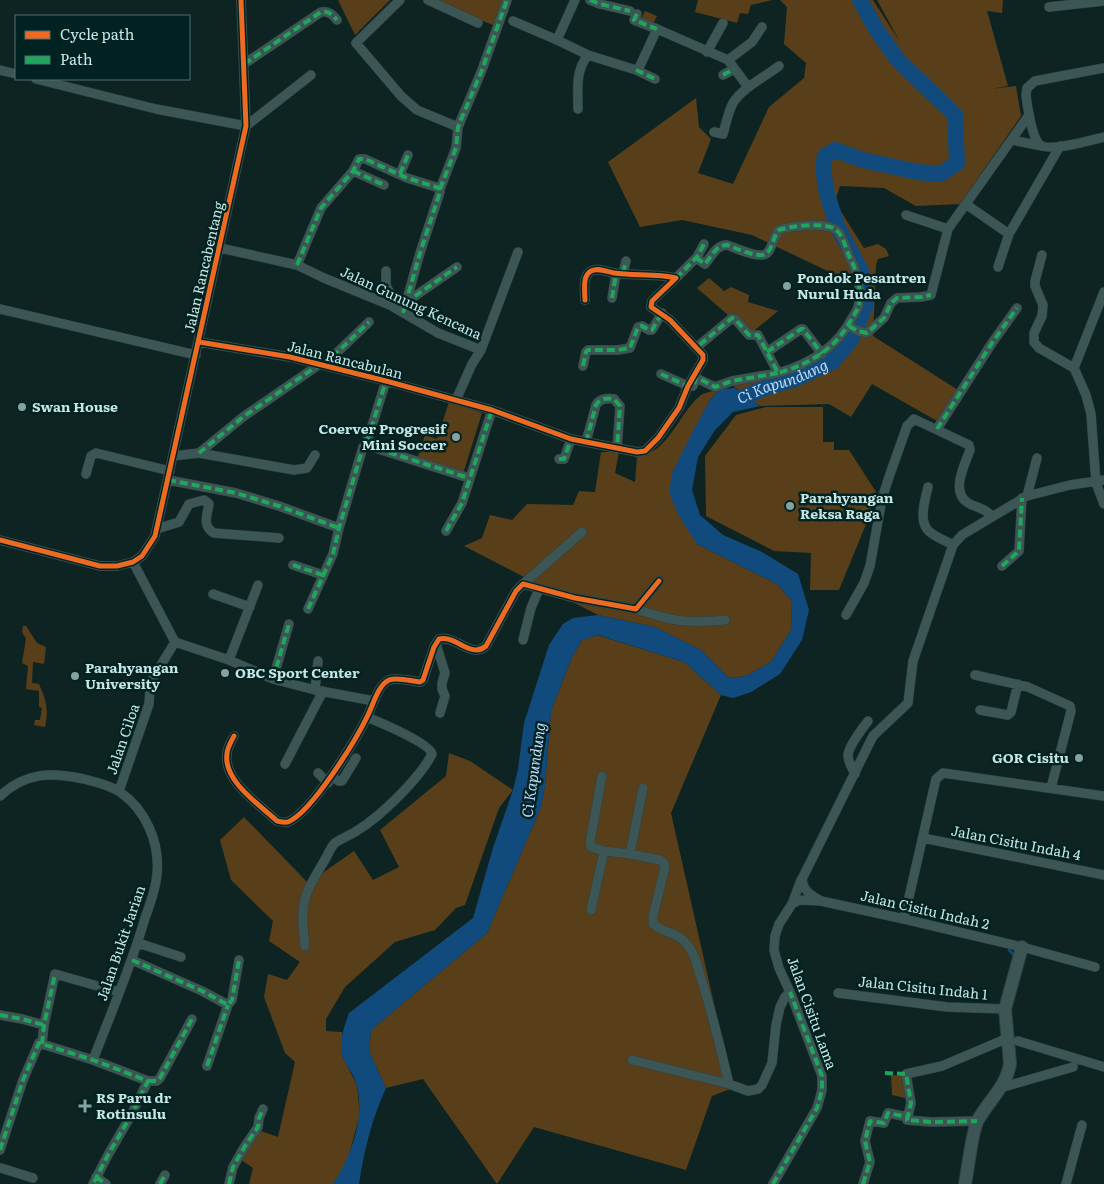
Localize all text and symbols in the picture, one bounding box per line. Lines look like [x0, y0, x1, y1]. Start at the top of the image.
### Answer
legend [15, 15, 190, 80]
text: Cycle path [60, 22, 135, 45]
text: Path [60, 47, 93, 70]
street label: Jalan Rancabentang [178, 199, 228, 334]
street label: Jalan Gunung Kencana [337, 261, 486, 344]
place label: Pondok Pesantren Nurul Huda [797, 267, 926, 303]
marker: Pondok Pesantren Nurul Huda [781, 280, 793, 292]
street label: Jalan Rancabulan [285, 335, 405, 383]
water label: Ci Kapundung [733, 352, 831, 409]
place label: Swan House [32, 396, 118, 416]
marker: Swan House [16, 401, 28, 413]
place label: Coerver Progresif Mini Soccer [318, 418, 448, 454]
marker: Coerver Progresif Mini Soccer [450, 431, 462, 443]
place label: Parahyangan Reksa Raga [800, 487, 894, 523]
marker: Parahyangan Reksa Raga [784, 500, 796, 512]
place label: Parahyangan University [85, 657, 179, 693]
place label: OBC Sport Center [235, 662, 360, 682]
marker: OBC Sport Center [219, 667, 231, 679]
marker: Parahyangan University [69, 670, 81, 682]
street label: Jalan Ciloa [101, 700, 144, 777]
water label: Ci Kapundung [514, 721, 551, 819]
place label: GOR Cisitu [992, 747, 1070, 767]
marker: GOR Cisitu [1073, 752, 1085, 764]
street label: Jalan Cisitu Indah 4 [950, 820, 1083, 864]
street label: Jalan Bukit Jarian [91, 882, 149, 1003]
street label: Jalan Cisitu Indah 2 [859, 885, 991, 934]
street label: Jalan Cisitu Lama [783, 954, 843, 1072]
street label: Jalan Cisitu Indah 1 [857, 970, 989, 1004]
place label: RS Paru dr Rotinsulu [96, 1087, 172, 1123]
marker: RS Paru dr Rotinsulu [78, 1099, 92, 1113]

